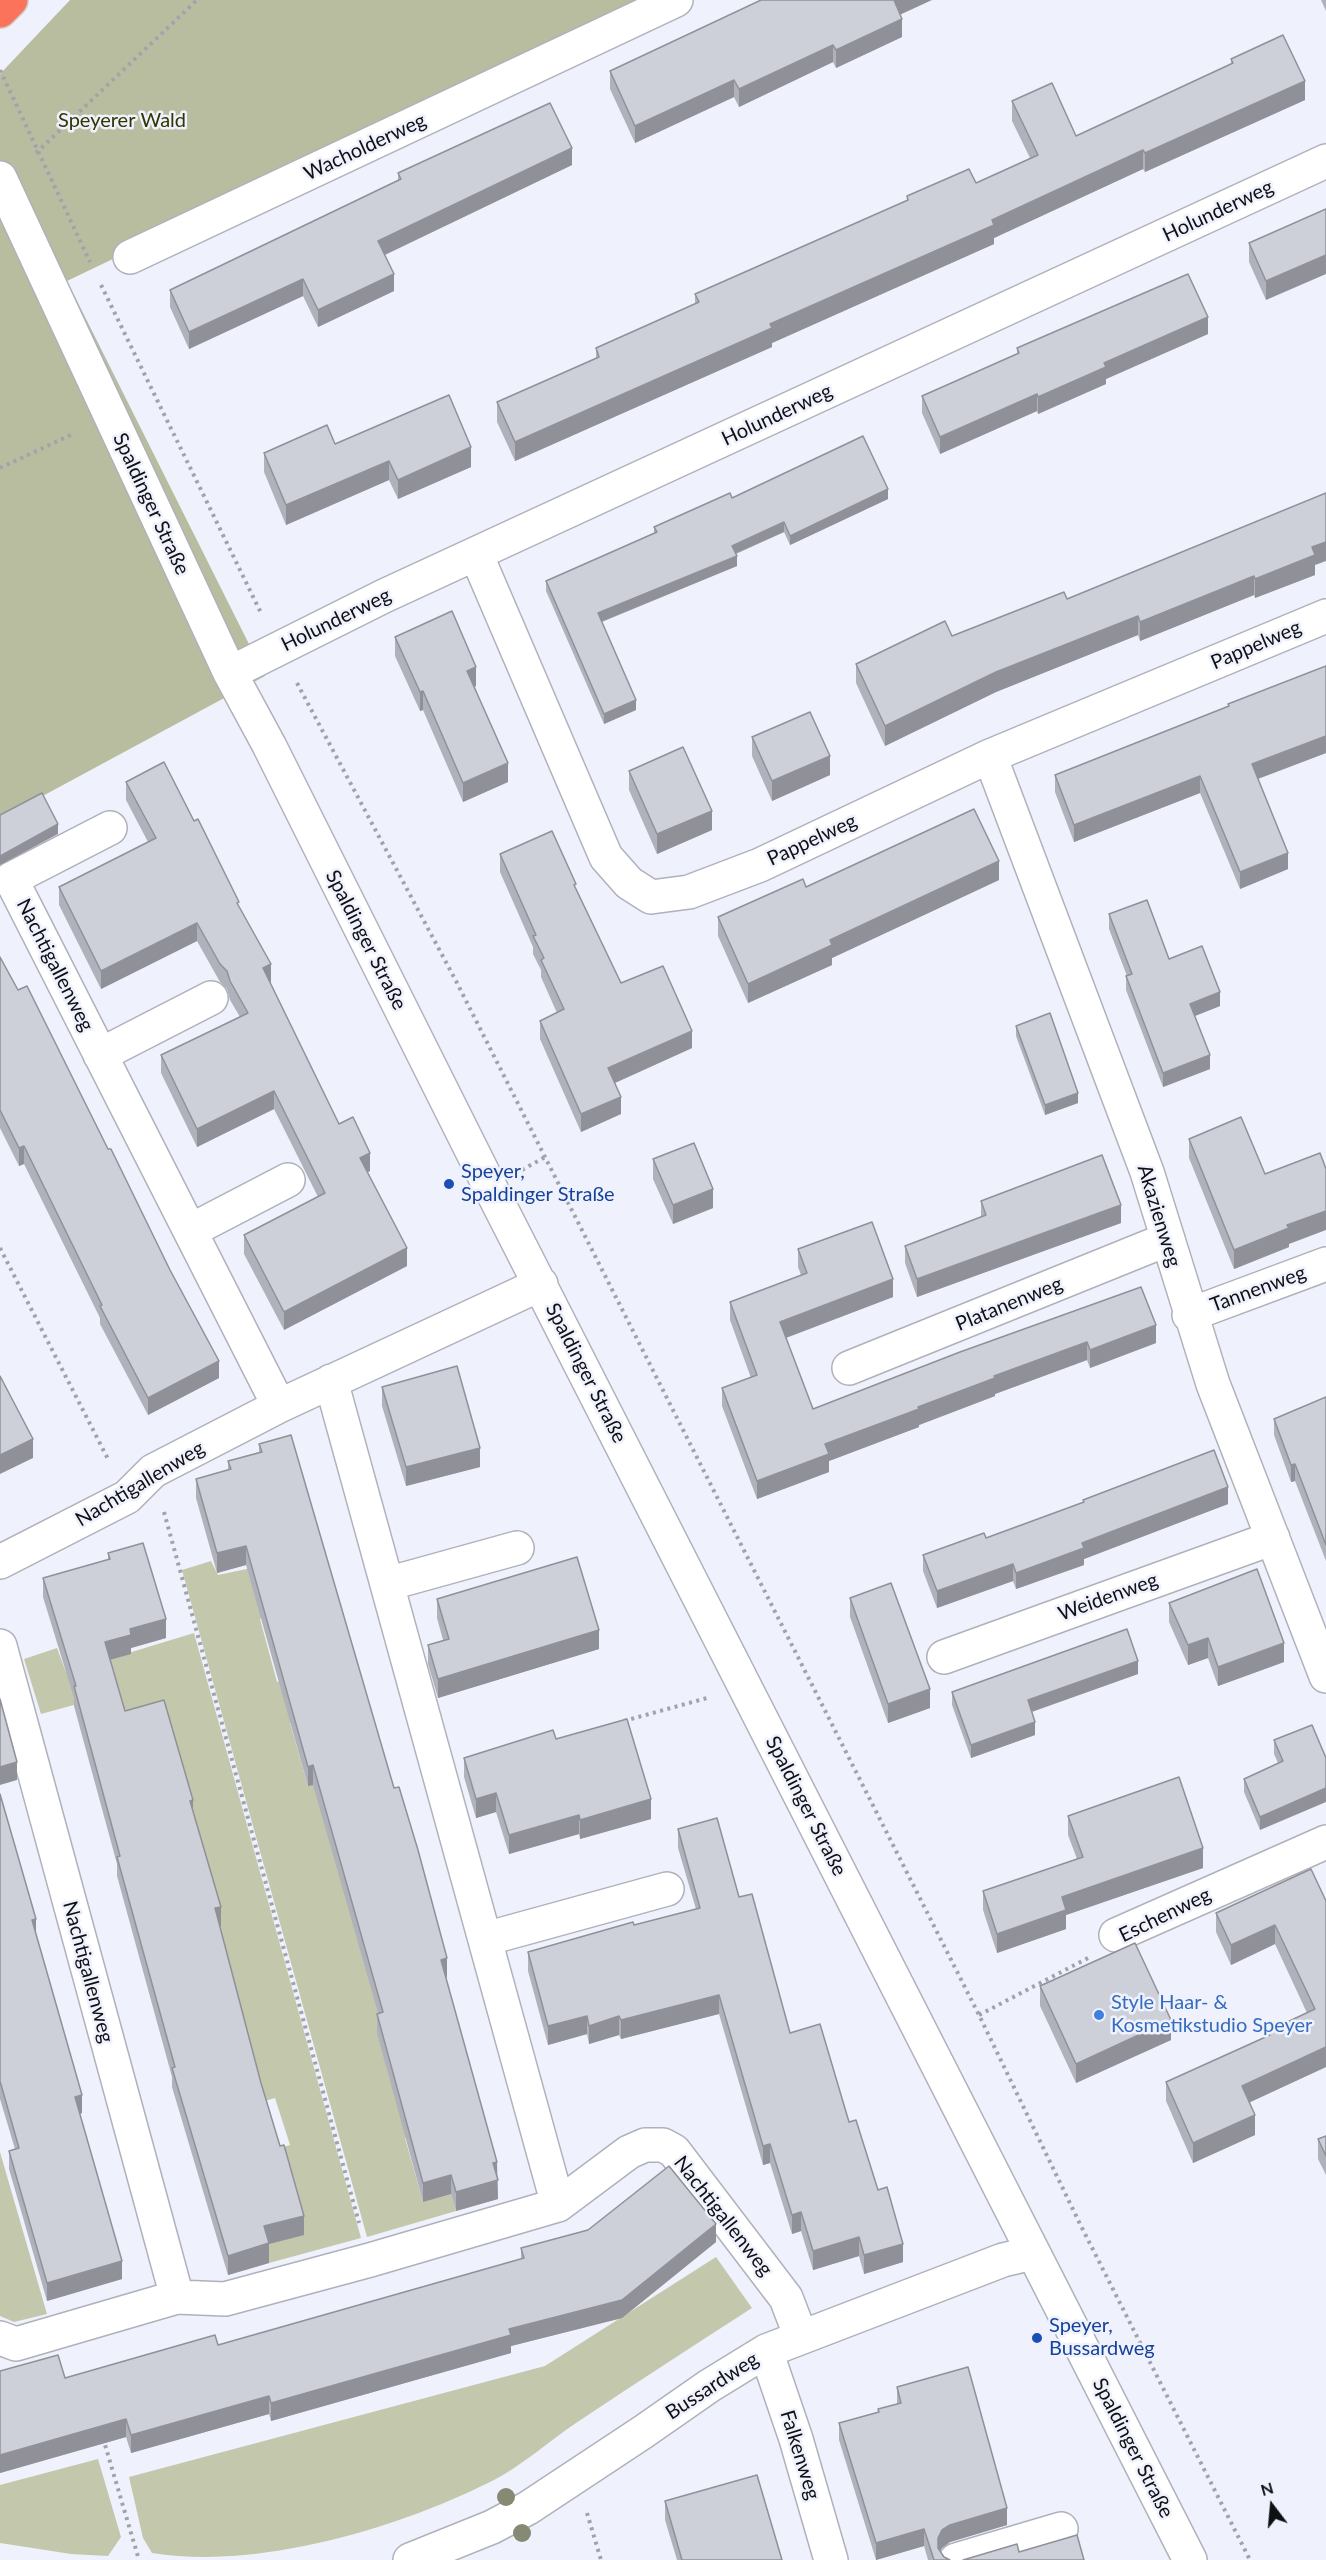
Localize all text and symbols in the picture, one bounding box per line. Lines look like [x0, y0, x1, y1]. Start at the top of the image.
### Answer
street label: Wacholderweg [300, 108, 430, 186]
park label: Speyerer Wald [58, 109, 186, 133]
street label: Holunderweg [1159, 175, 1277, 247]
street label: Holunderweg [718, 379, 836, 451]
street label: Spaldinger Straße [108, 429, 194, 579]
street label: Holunderweg [277, 583, 395, 657]
street label: Pappelweg [1207, 615, 1305, 675]
street label: Pappelweg [763, 809, 861, 871]
street label: Spaldinger Straße [320, 866, 412, 1014]
street label: Nachtigallenweg [11, 895, 99, 1035]
place label: Speyer, Spaldinger Straße [461, 1160, 615, 1207]
street label: Akazienweg [1132, 1162, 1186, 1270]
marker: Speyer, Spaldinger Straße [442, 1177, 456, 1191]
street label: Tannenweg [1207, 1261, 1309, 1317]
street label: Platanenweg [952, 1272, 1066, 1336]
street label: Spaldinger Straße [540, 1299, 632, 1447]
street label: Nachtigallenweg [71, 1436, 209, 1532]
street label: Weidenweg [1055, 1568, 1161, 1626]
street label: Spaldinger Straße [760, 1732, 852, 1880]
street label: Eschenweg [1115, 1883, 1215, 1947]
street label: Nachtigallenweg [58, 1898, 118, 2046]
place label: Style Haar- & Kosmetikstudio Speyer [1111, 1991, 1312, 2038]
marker: Style Haar- & Kosmetikstudio Speyer [1092, 2008, 1106, 2022]
street label: Nachtigallenweg [669, 2151, 777, 2281]
place label: Speyer, Bussardweg [1049, 2314, 1155, 2361]
marker: Speyer, Bussardweg [1030, 2331, 1044, 2345]
street label: Bussardweg [661, 2347, 763, 2425]
street label: Spaldinger Straße [1087, 2374, 1179, 2522]
street label: Falkenweg [775, 2407, 825, 2503]
north arrow [1242, 2476, 1302, 2536]
text: N [1258, 2477, 1275, 2499]

